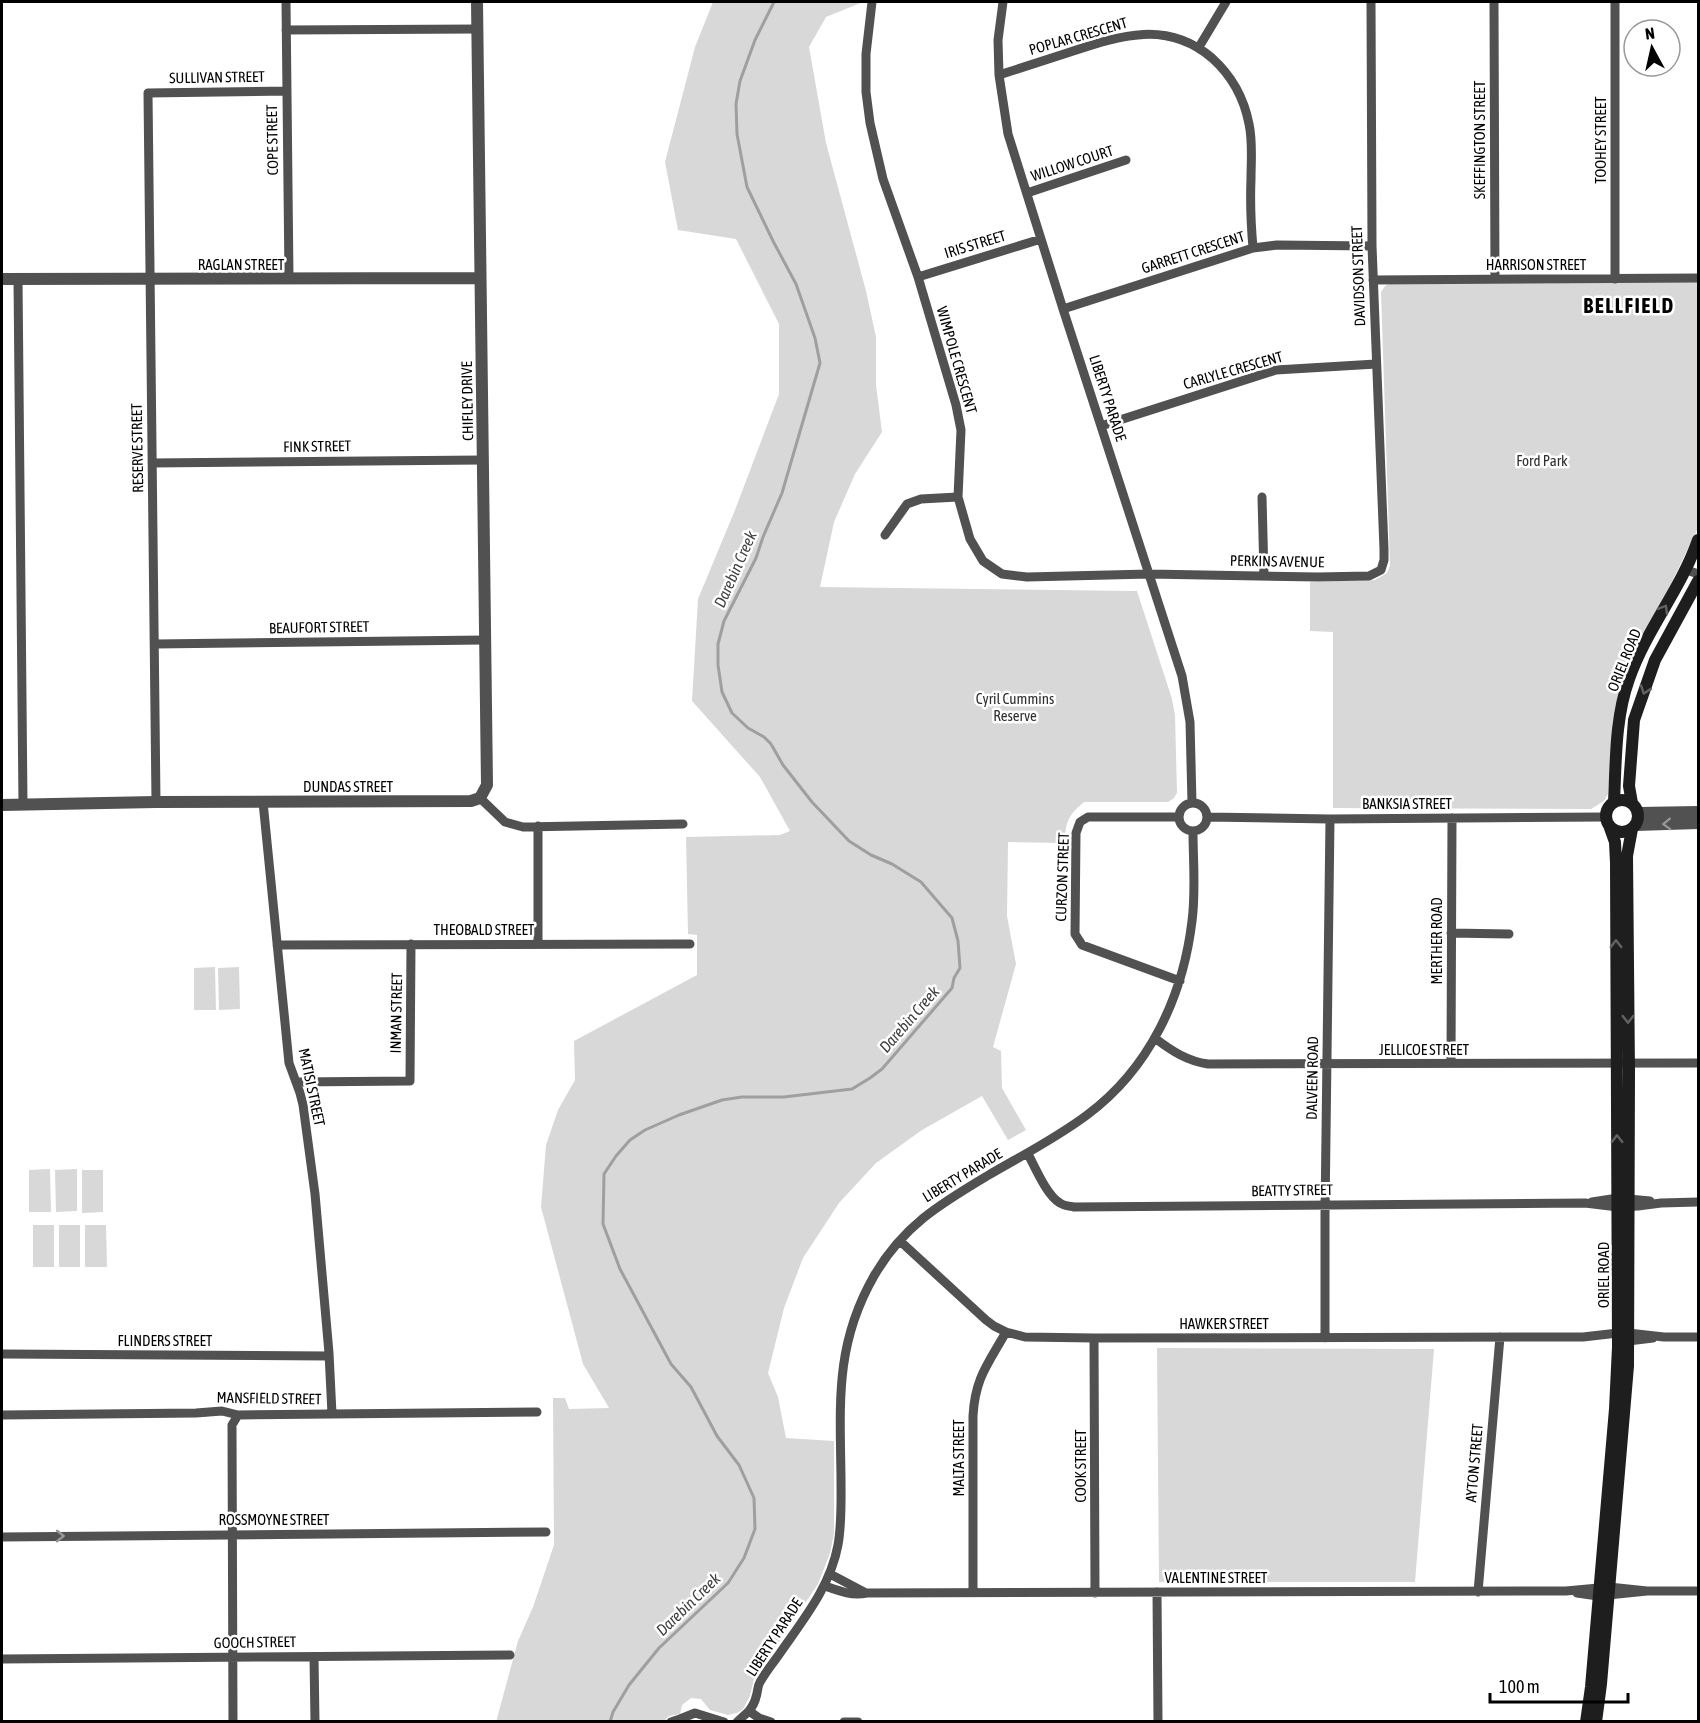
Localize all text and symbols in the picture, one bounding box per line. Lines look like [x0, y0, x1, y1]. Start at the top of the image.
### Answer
street label: POPLAR CRESCENT [1027, 14, 1130, 58]
north arrow [1622, 18, 1682, 78]
text: N [1644, 24, 1656, 43]
street label: SULLIVAN STREET [169, 68, 265, 86]
street label: SKEFFINGTON STREET [1471, 80, 1488, 199]
street label: TOOHEY STREET [1592, 96, 1609, 184]
street label: COPE STREET [263, 104, 281, 176]
street label: WILLOW COURT [1029, 142, 1116, 184]
street label: DAVIDSON STREET [1348, 225, 1368, 327]
street label: IRIS STREET [942, 227, 1008, 261]
street label: GARRETT CRESCENT [1139, 227, 1247, 277]
street label: RAGLAN STREET [198, 256, 285, 273]
street label: HARRISON STREET [1486, 256, 1587, 273]
district label: BELLFIELD [1583, 293, 1675, 317]
street label: WIMPOLE CRESCENT [934, 304, 981, 416]
street label: CARLYLE CRESCENT [1181, 348, 1285, 392]
street label: LIBERTY PARADE [1086, 353, 1130, 444]
street label: CHIFLEY DRIVE [458, 360, 476, 441]
street label: RESERVE STREET [128, 403, 146, 493]
street label: FINK STREET [283, 437, 351, 455]
park label: Ford Park [1516, 452, 1568, 469]
water label: Darebin Creek [710, 527, 760, 610]
street label: PERKINS AVENUE [1230, 552, 1325, 570]
one-way arrow [1657, 605, 1668, 615]
street label: BEAUFORT STREET [269, 618, 370, 636]
street label: ORIEL ROAD [1604, 626, 1644, 694]
one-way arrow [1639, 684, 1652, 695]
park label: Cyril Cummins Reserve [976, 690, 1054, 724]
street label: DUNDAS STREET [303, 778, 393, 795]
street label: BANKSIA STREET [1362, 795, 1452, 812]
one-way arrow [1663, 817, 1672, 830]
street label: CURZON STREET [1052, 832, 1072, 922]
street label: MERTHER ROAD [1428, 897, 1445, 985]
street label: THEOBALD STREET [434, 921, 535, 938]
one-way arrow [1610, 940, 1622, 949]
street label: INMAN STREET [387, 972, 405, 1054]
water label: Darebin Creek [875, 982, 943, 1056]
one-way arrow [1622, 1015, 1634, 1024]
street label: DALVEEN ROAD [1303, 1036, 1321, 1120]
street label: JELLICOE STREET [1379, 1041, 1469, 1058]
street label: MATISI STREET [295, 1047, 329, 1128]
one-way arrow [1611, 1135, 1623, 1144]
street label: LIBERTY PARADE [919, 1144, 1005, 1205]
street label: BEATTY STREET [1251, 1181, 1334, 1199]
street label: ORIEL ROAD [1595, 1242, 1612, 1308]
street label: HAWKER STREET [1179, 1315, 1269, 1332]
street label: FLINDERS STREET [118, 1332, 213, 1349]
street label: MANSFIELD STREET [216, 1389, 322, 1407]
street label: MALTA STREET [950, 1419, 967, 1497]
street label: AYTON STREET [1462, 1423, 1486, 1503]
street label: COOK STREET [1072, 1429, 1089, 1503]
street label: ROSSMOYNE STREET [219, 1511, 330, 1528]
one-way arrow [55, 1530, 64, 1542]
water label: Darebin Creek [652, 1568, 724, 1639]
street label: VALENTINE STREET [1165, 1569, 1268, 1586]
street label: LIBERTY PARADE [742, 1594, 806, 1679]
street label: GOOCH STREET [213, 1633, 297, 1651]
scale bar [1490, 1666, 1628, 1704]
text: 100 m [1499, 1676, 1540, 1697]

